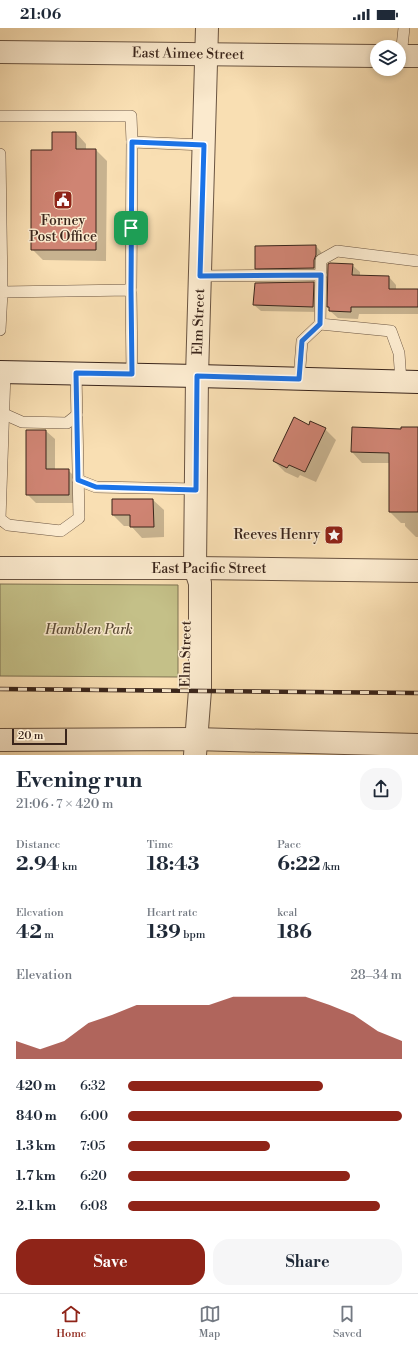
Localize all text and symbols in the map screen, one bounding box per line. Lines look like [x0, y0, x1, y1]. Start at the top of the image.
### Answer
text: 21:06 [20, 5, 61, 24]
map controls [370, 40, 406, 76]
button: layers [370, 40, 406, 76]
street label: East Aimee Street [132, 44, 244, 64]
public building icon: Forney Post Office [52, 189, 74, 211]
pin [114, 211, 148, 245]
place label: Forney Post Office [29, 212, 97, 246]
icon: arrive [120, 217, 142, 239]
street label: Elm Street [189, 288, 209, 356]
place icon: Reeves Henry [323, 524, 345, 546]
place label: Reeves Henry [234, 526, 320, 544]
street label: East Pacific Street [151, 560, 267, 578]
street label: Elm Street [176, 620, 196, 688]
park label: Hamblen Park [44, 621, 133, 639]
scale bar [12, 727, 67, 746]
text: 20 m [18, 729, 43, 743]
text: Evening run [16, 767, 142, 794]
button: share [360, 768, 402, 810]
text: 21:06 · 7 × 420 m [16, 796, 113, 812]
text: Distance [16, 838, 60, 852]
text: Time [147, 838, 173, 852]
text: Pace [277, 838, 301, 852]
text: 2.94 [16, 852, 60, 877]
text: 18:43 [147, 852, 200, 877]
text: 6:22 [277, 852, 320, 877]
text: km [60, 860, 77, 874]
text: /km [320, 860, 340, 874]
text: Elevation [16, 906, 64, 920]
text: Heart rate [147, 906, 197, 920]
text: kcal [277, 906, 297, 920]
text: 42 [16, 920, 42, 945]
text: 139 [147, 920, 181, 945]
text: 186 [277, 920, 312, 945]
text: m [42, 928, 54, 942]
text: bpm [181, 928, 205, 942]
text: Elevation [16, 967, 72, 983]
text: 28–34 m [350, 967, 402, 983]
text: 420 m [16, 1078, 56, 1094]
text: 6:32 [80, 1078, 105, 1094]
text: 840 m [16, 1108, 57, 1124]
text: 6:00 [80, 1108, 108, 1124]
text: 1.3 km [16, 1138, 56, 1154]
text: 7:05 [80, 1138, 105, 1154]
text: 1.7 km [16, 1168, 56, 1184]
text: 6:20 [80, 1168, 107, 1184]
text: 2.1 km [16, 1198, 56, 1214]
text: 6:08 [80, 1198, 107, 1214]
button: Save [16, 1239, 205, 1285]
button: Share [213, 1239, 402, 1285]
tab: Home [56, 1303, 86, 1341]
tab: Map [199, 1303, 221, 1341]
tab: Saved [333, 1303, 362, 1341]

